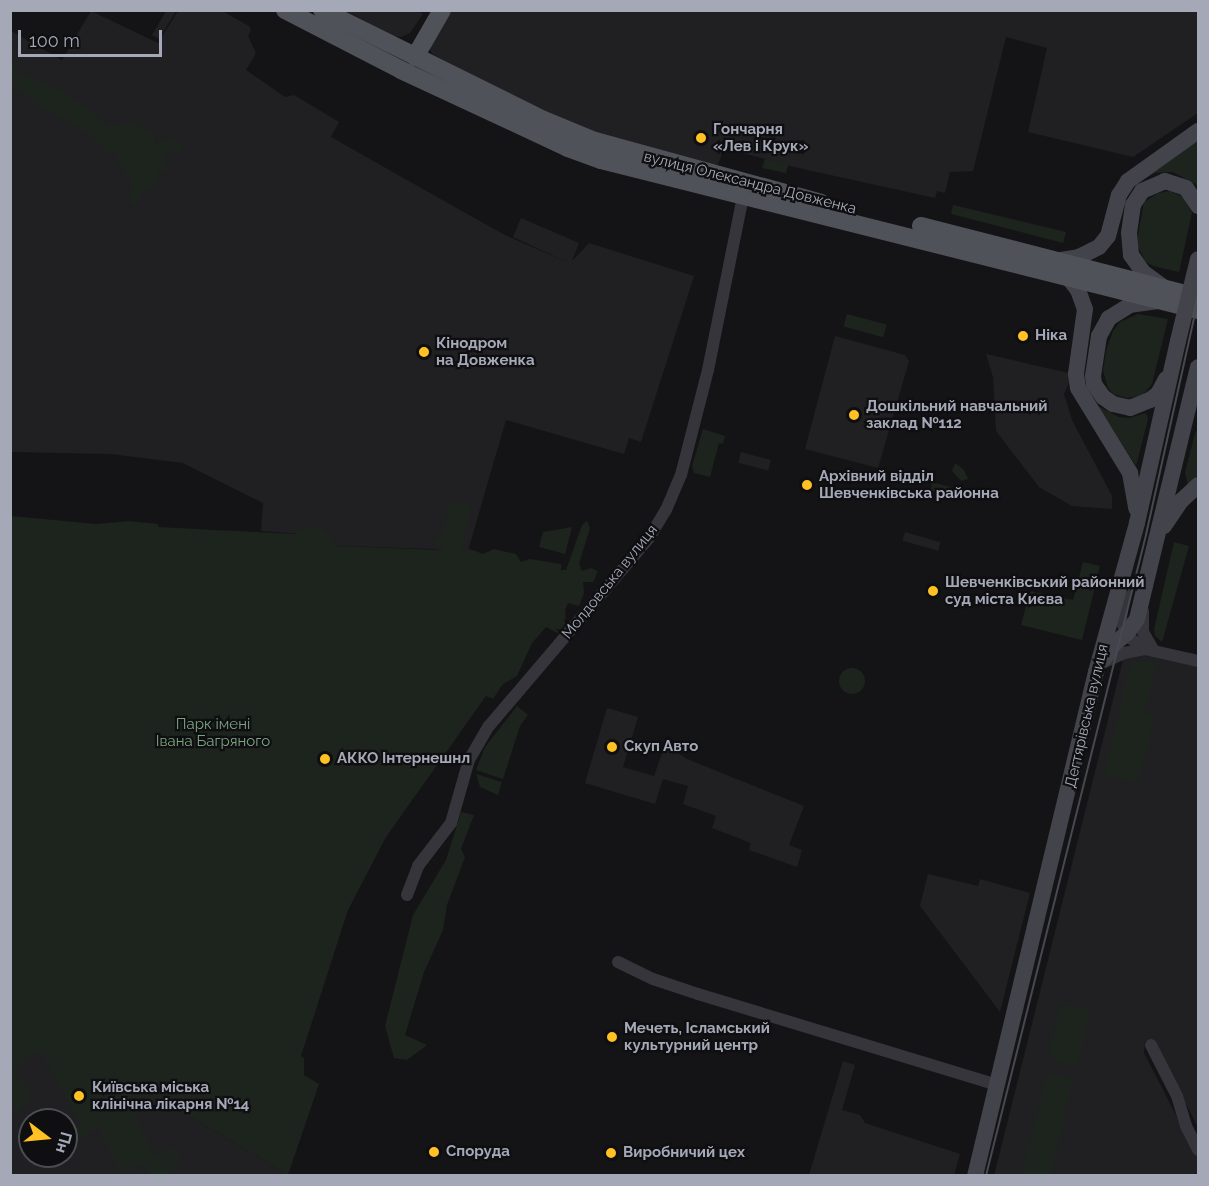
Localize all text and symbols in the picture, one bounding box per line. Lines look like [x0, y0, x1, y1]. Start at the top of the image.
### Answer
scale bar [21, 18, 165, 56]
text: 100 m [29, 30, 80, 51]
place label: Гончарня «Лев і Крук» [713, 120, 808, 155]
marker: Гончарня «Лев і Крук» [694, 131, 708, 145]
street label: вулиця Олександра Довженка [642, 148, 858, 218]
place label: Ніка [1035, 327, 1067, 345]
marker: Ніка [1016, 329, 1030, 343]
place label: Кінодром на Довженка [436, 334, 535, 369]
marker: Кінодром на Довженка [417, 345, 431, 359]
place label: Дошкільний навчальний заклад №112 [866, 397, 1047, 432]
marker: Дошкільний навчальний заклад №112 [847, 408, 861, 422]
place label: Архівний відділ Шевченківська районна [819, 467, 999, 502]
marker: Архівний відділ Шевченківська районна [800, 478, 814, 492]
street label: Молдовська вулиця [558, 521, 662, 643]
place label: Шевченківський районний суд міста Києва [945, 573, 1144, 608]
marker: Шевченківський районний суд міста Києва [926, 584, 940, 598]
street label: Дегтярівська вулиця [1062, 642, 1112, 790]
park label: Парк імені Івана Багряного [156, 715, 270, 750]
place label: Скуп Авто [624, 738, 699, 756]
marker: Скуп Авто [605, 740, 619, 754]
place label: АККО Інтернешнл [337, 750, 470, 768]
marker: АККО Інтернешнл [318, 752, 332, 766]
place label: Мечеть, Ісламський культурний центр [624, 1019, 770, 1054]
marker: Мечеть, Ісламський культурний центр [605, 1030, 619, 1044]
place label: Київська міська клінічна лікарня №14 [92, 1078, 249, 1113]
marker: Київська міська клінічна лікарня №14 [70, 1087, 88, 1105]
north arrow [18, 1108, 78, 1168]
text: Пн [52, 1130, 76, 1155]
place label: Споруда [446, 1143, 510, 1161]
place label: Виробничий цех [623, 1144, 745, 1162]
marker: Споруда [427, 1145, 441, 1159]
marker: Виробничий цех [604, 1146, 618, 1160]

